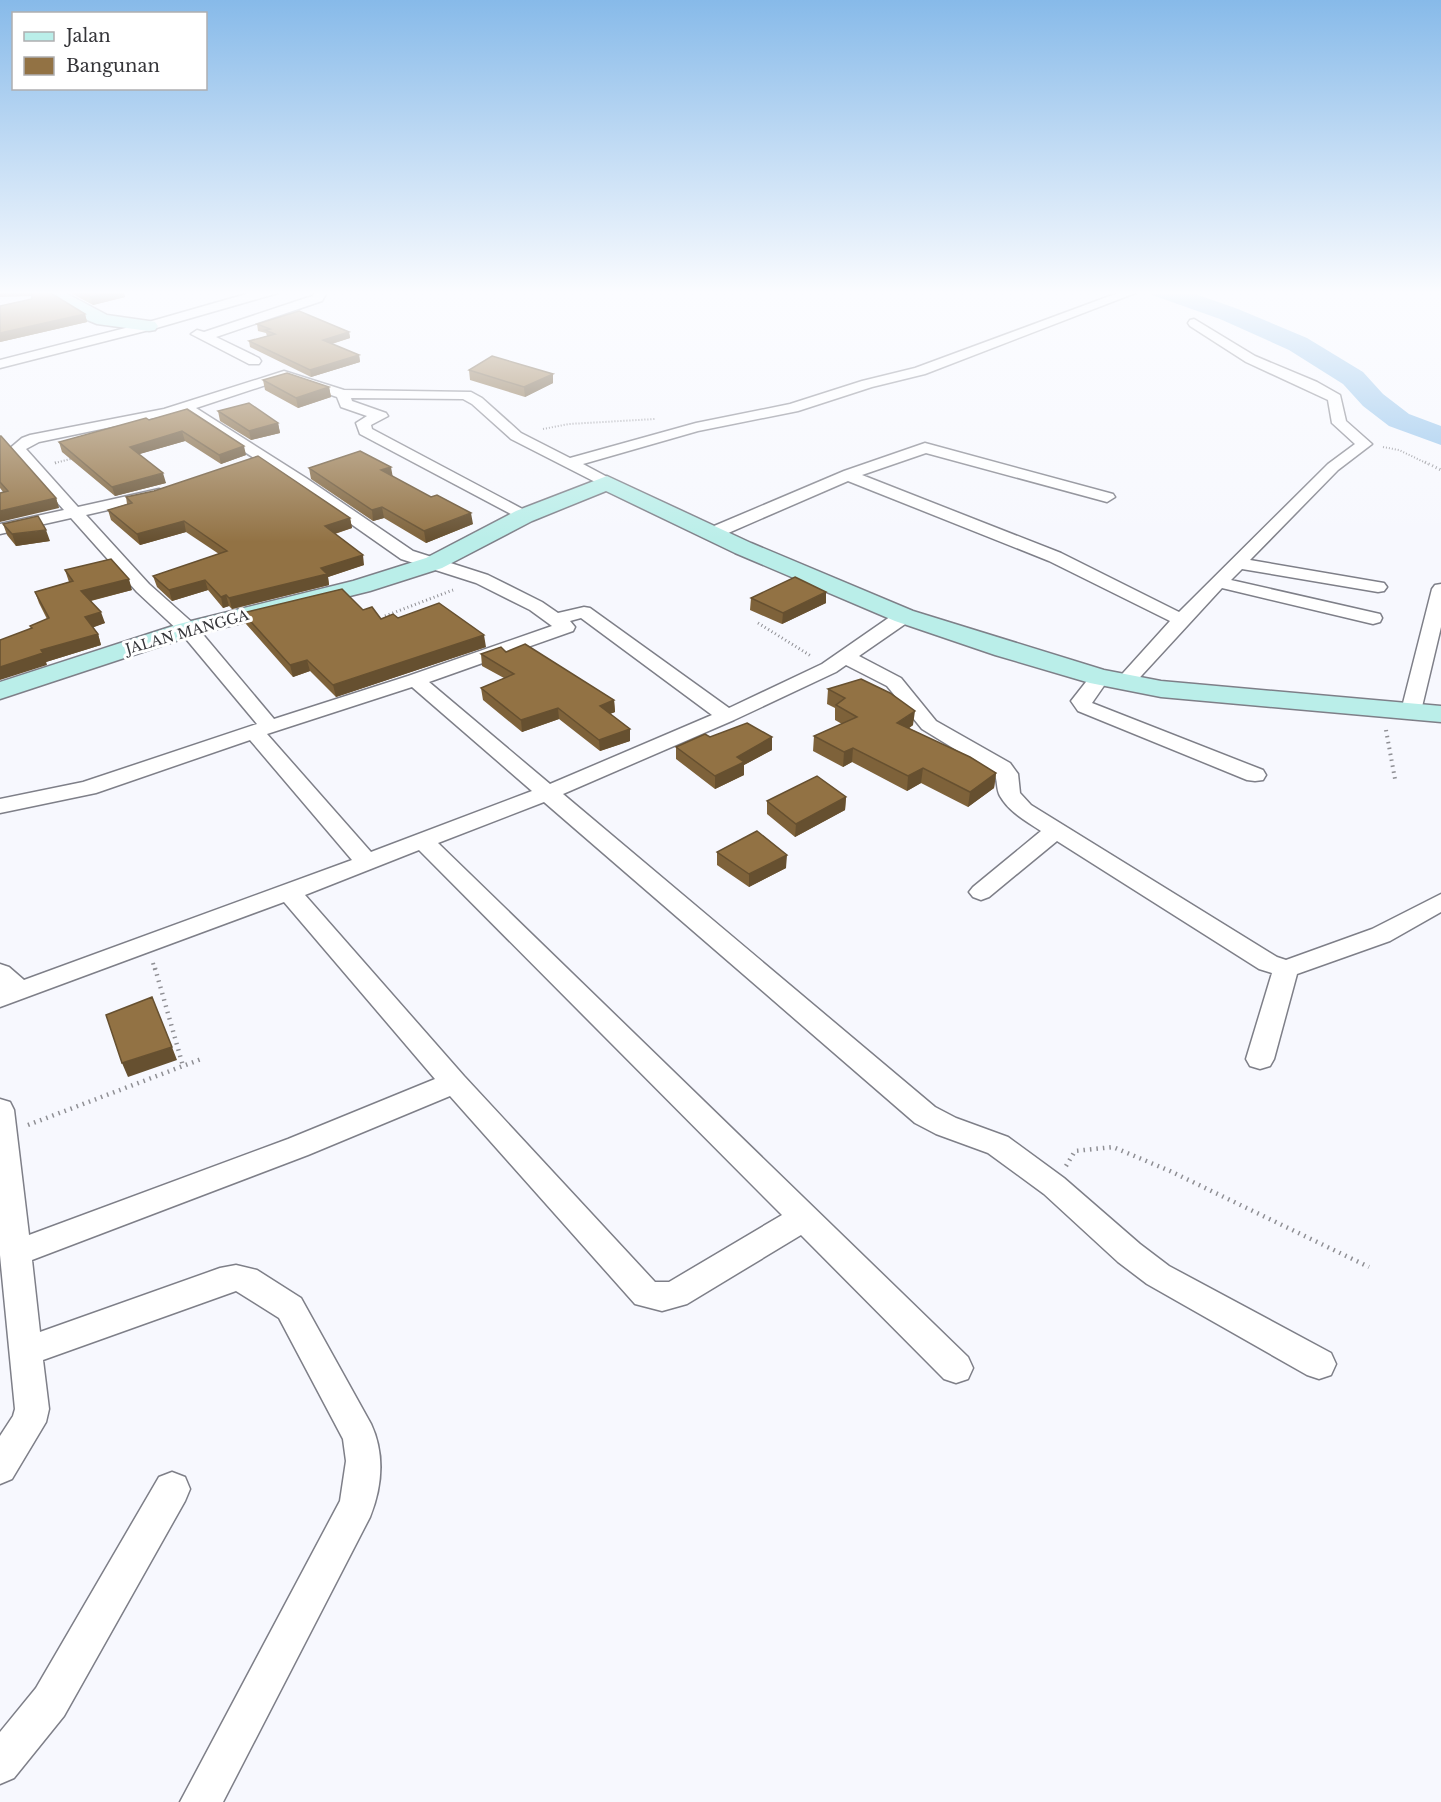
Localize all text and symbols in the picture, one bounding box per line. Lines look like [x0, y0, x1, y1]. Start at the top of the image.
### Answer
legend [12, 12, 207, 90]
text: Jalan [64, 25, 111, 47]
text: Bangunan [66, 55, 160, 77]
street label: JALAN MANGGA [121, 606, 251, 659]

